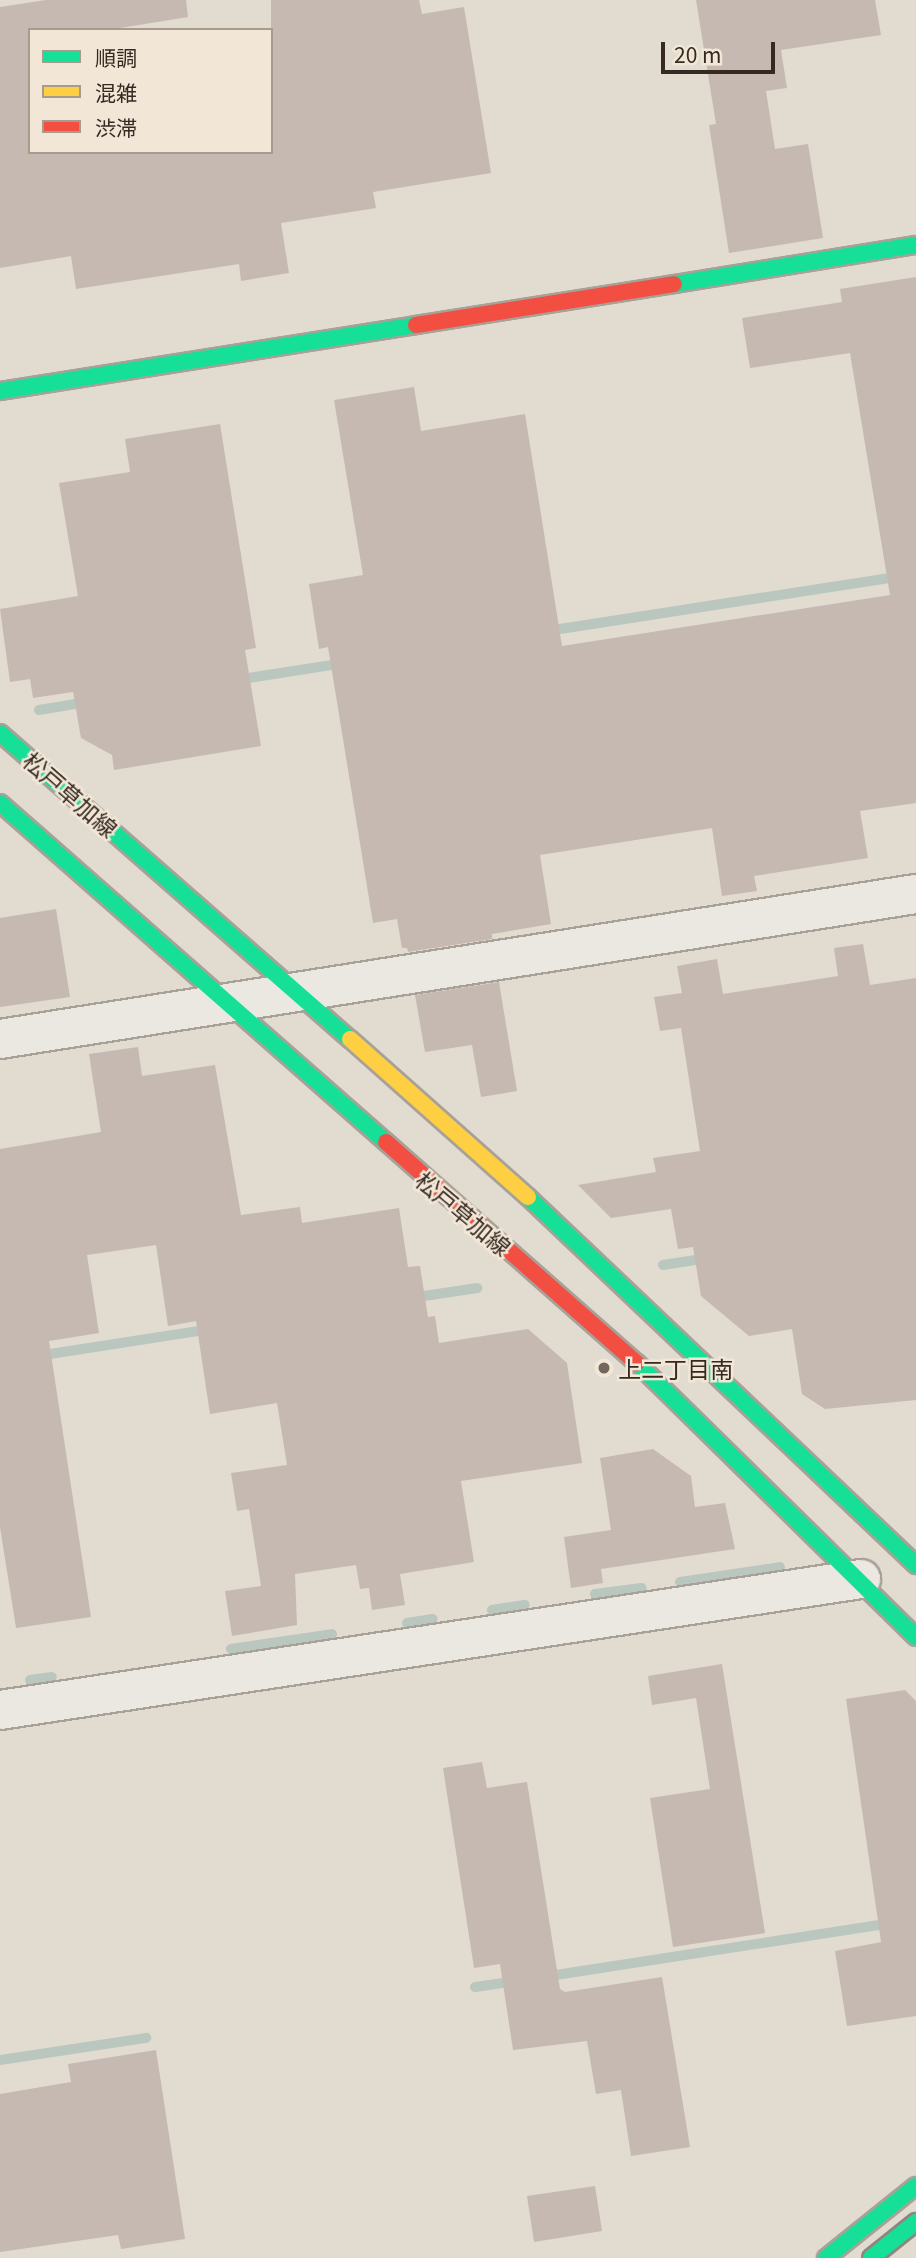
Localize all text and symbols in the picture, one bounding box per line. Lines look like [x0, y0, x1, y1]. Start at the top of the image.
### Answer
legend [28, 28, 273, 154]
scale bar [664, 28, 778, 72]
text: 20 m [674, 39, 721, 69]
text: 順調 [95, 42, 137, 72]
text: 混雑 [95, 77, 137, 107]
text: 渋滞 [95, 112, 137, 142]
street label: 松戸草加線 [19, 746, 123, 842]
street label: 松戸草加線 [411, 1165, 517, 1261]
place label: 上二丁目南 [618, 1354, 733, 1382]
marker: 上二丁目南 [596, 1360, 612, 1376]

